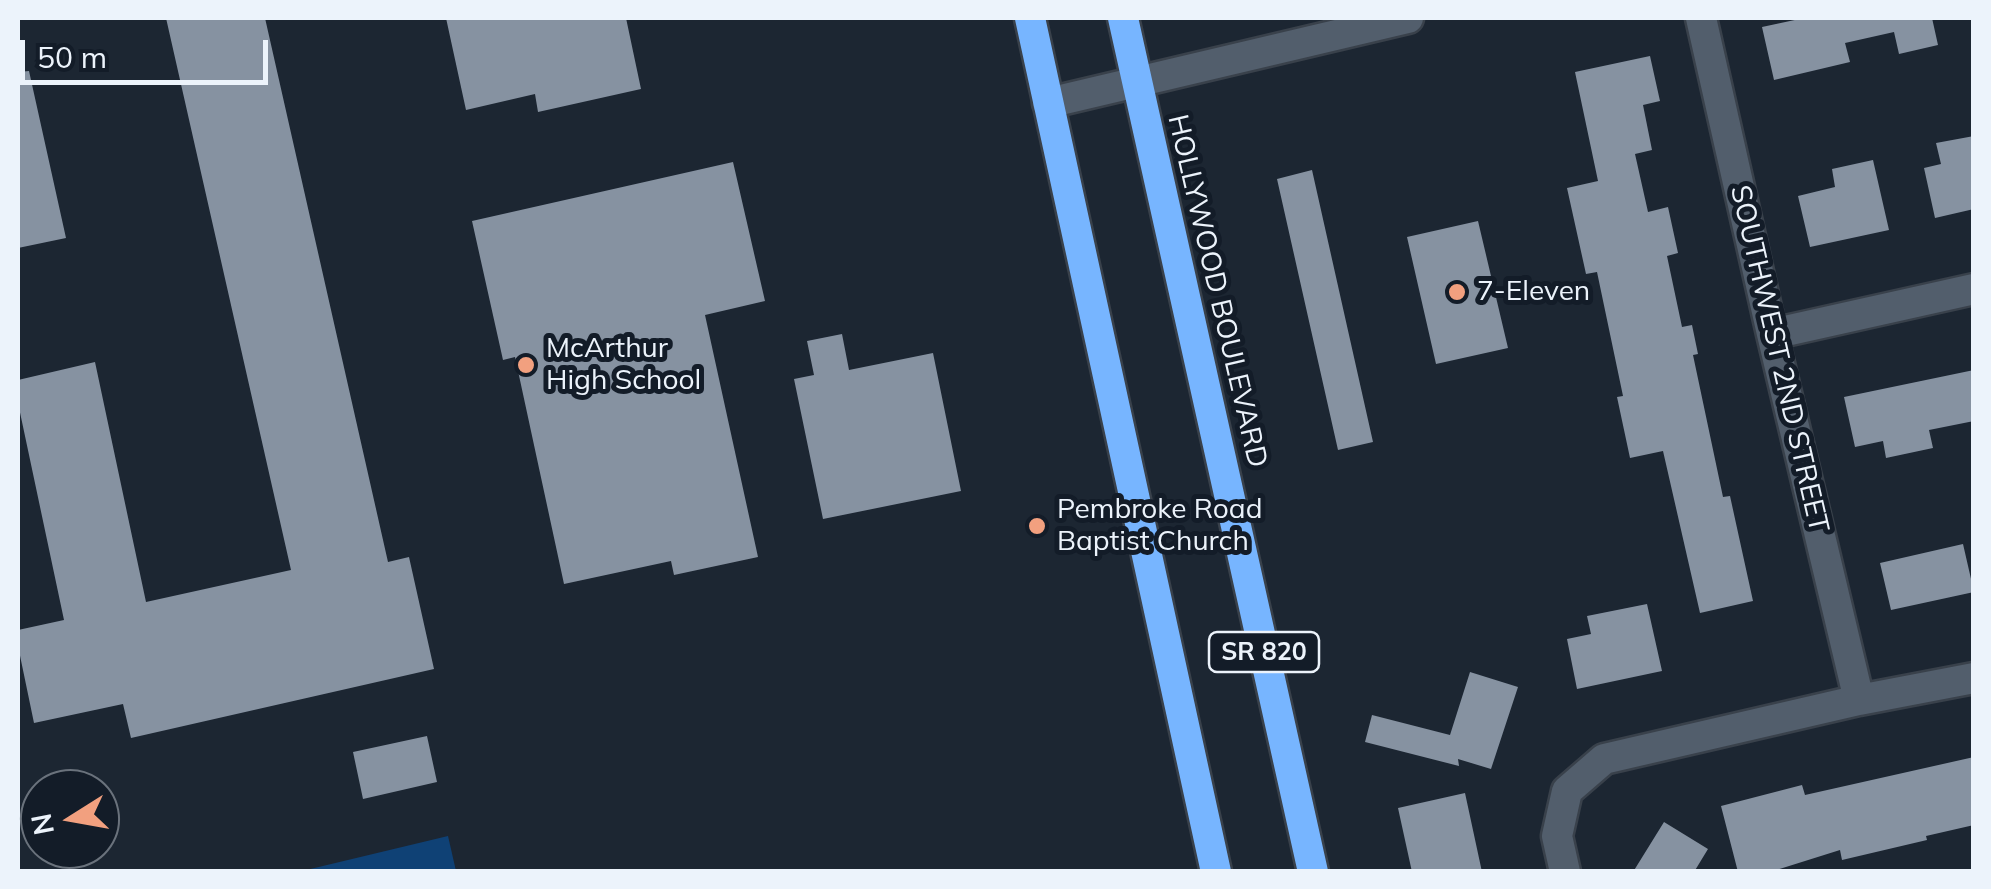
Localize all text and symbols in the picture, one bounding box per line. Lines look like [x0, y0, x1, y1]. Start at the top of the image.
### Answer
scale bar [25, 20, 272, 82]
text: 50 m [37, 38, 107, 76]
street label: HOLLYWOOD BOULEVARD [1160, 111, 1274, 471]
street label: SOUTHWEST 2ND STREET [1723, 182, 1835, 536]
place label: 7-Eleven [1477, 275, 1590, 309]
marker: 7-Eleven [1446, 281, 1468, 303]
place label: McArthur High School [546, 332, 701, 398]
marker: McArthur High School [515, 354, 537, 376]
place label: Pembroke Road Baptist Church [1057, 493, 1262, 559]
marker: Pembroke Road Baptist Church [1026, 515, 1048, 537]
road number: SR 820 [1209, 632, 1319, 672]
north arrow [20, 769, 120, 869]
text: N [23, 811, 61, 838]

